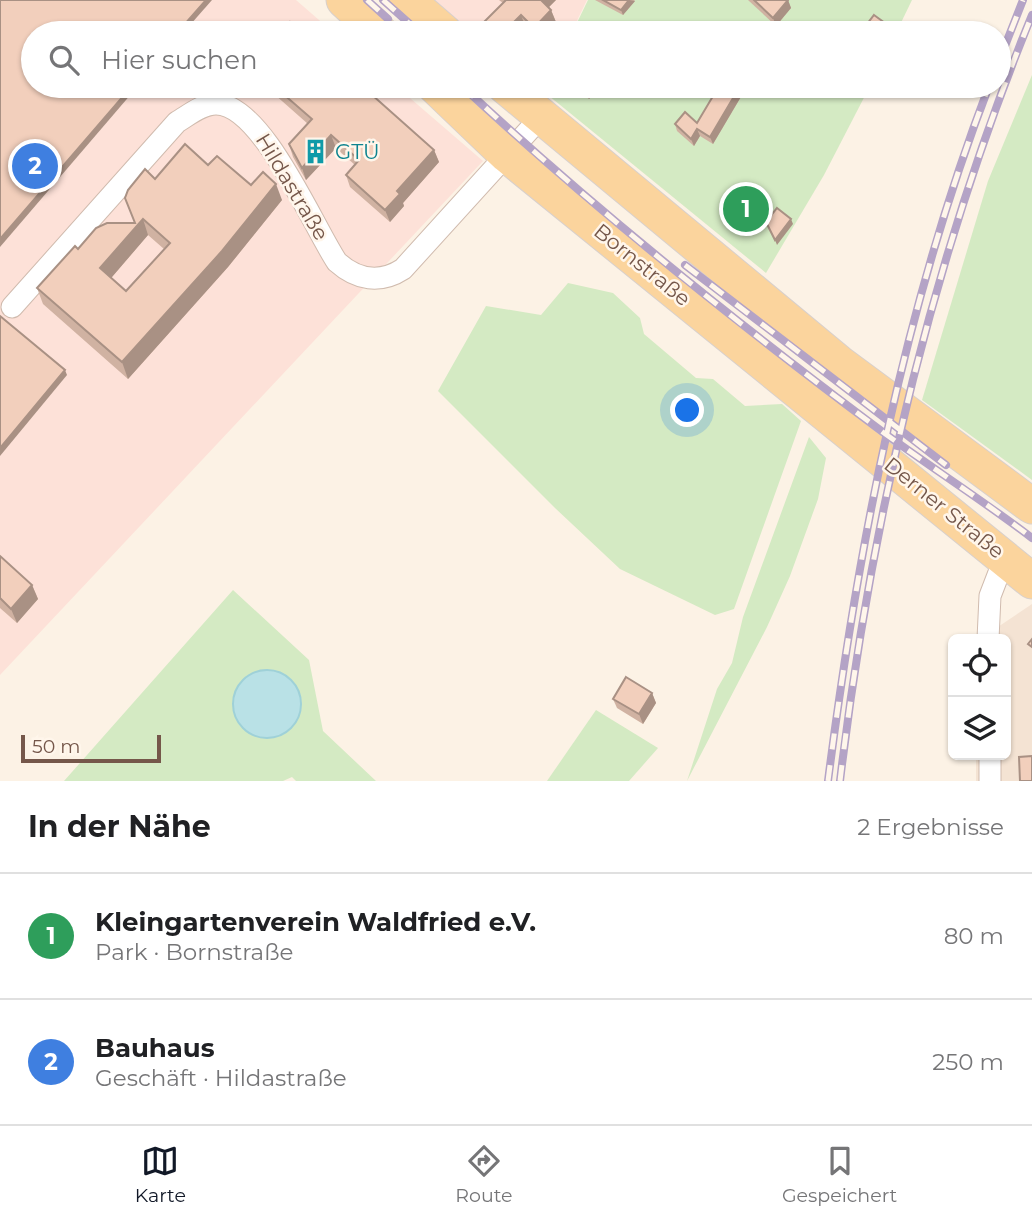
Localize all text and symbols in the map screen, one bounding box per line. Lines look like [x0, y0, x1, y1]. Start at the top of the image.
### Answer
search box [21, 21, 1011, 98]
icon: search [45, 41, 83, 79]
text: Hier suchen [101, 44, 258, 76]
street label: Hildastraße [251, 129, 334, 245]
building icon: GTÜ [301, 138, 329, 166]
place label: GTÜ [335, 139, 380, 164]
pin: 2 [12, 140, 58, 192]
pin: 1 [723, 183, 769, 235]
street label: Bornstraße [589, 218, 696, 311]
your location [670, 393, 704, 427]
street label: Derner Straße [879, 452, 1009, 564]
map controls [948, 634, 1011, 760]
button: locate [948, 634, 1011, 697]
button: layers [948, 697, 1011, 760]
scale bar [21, 732, 161, 764]
text: 50 m [32, 735, 80, 758]
text: In der Nähe [28, 808, 211, 845]
text: 2 Ergebnisse [857, 813, 1004, 841]
text: Kleingartenverein Waldfried e.V. [95, 906, 536, 938]
text: 1 [46, 922, 56, 950]
text: 80 m [944, 922, 1004, 950]
text: Park · Bornstraße [95, 938, 293, 966]
text: Bauhaus [95, 1032, 214, 1064]
text: 2 [44, 1048, 58, 1076]
text: 250 m [932, 1048, 1004, 1076]
text: Geschäft · Hildastraße [95, 1064, 347, 1092]
tab: Karte [135, 1142, 186, 1207]
tab: Route [455, 1142, 513, 1207]
tab: Gespeichert [782, 1142, 897, 1207]

